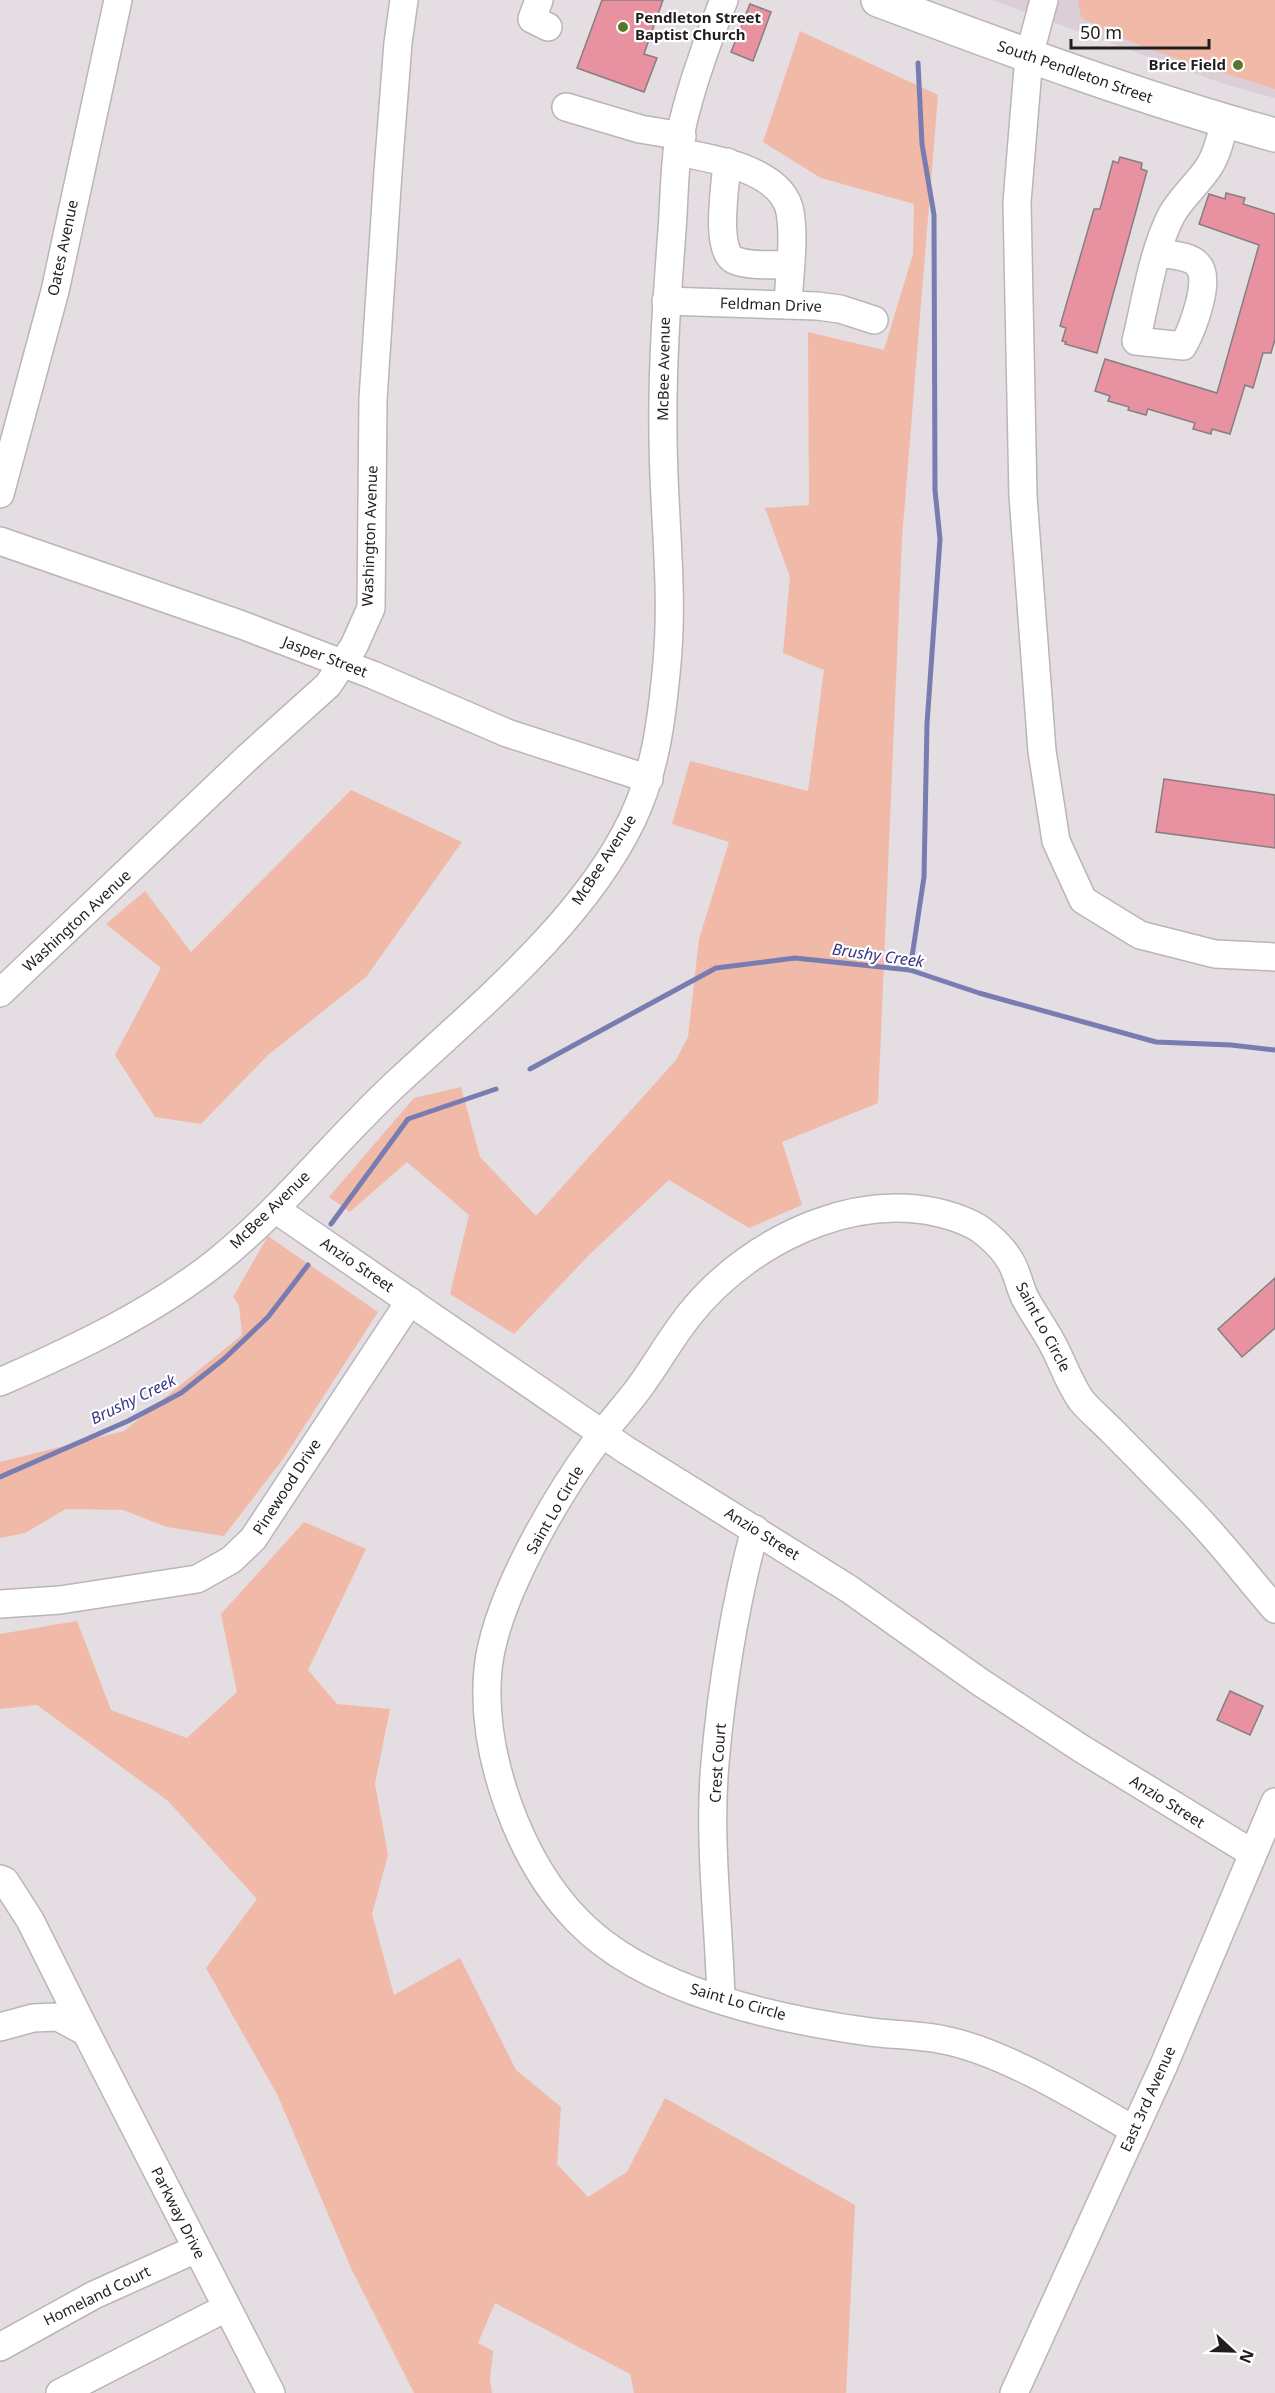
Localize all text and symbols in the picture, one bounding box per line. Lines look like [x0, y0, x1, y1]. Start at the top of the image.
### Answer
place label: Pendleton Street Baptist Church [635, 7, 762, 44]
scale bar [1071, 12, 1209, 50]
marker: Pendleton Street Baptist Church [616, 20, 630, 34]
text: 50 m [1080, 20, 1122, 44]
street label: South Pendleton Street [995, 35, 1156, 107]
place label: Brice Field [1149, 54, 1226, 74]
marker: Brice Field [1231, 58, 1245, 72]
street label: Oates Avenue [42, 198, 82, 298]
street label: Feldman Drive [720, 292, 822, 316]
street label: McBee Avenue [652, 317, 674, 421]
street label: Washington Avenue [357, 465, 381, 607]
street label: Jasper Street [278, 630, 371, 682]
street label: McBee Avenue [566, 810, 640, 909]
street label: Washington Avenue [18, 865, 135, 976]
water label: Brushy Creek [831, 938, 926, 972]
street label: McBee Avenue [225, 1166, 314, 1253]
street label: Anzio Street [317, 1232, 399, 1296]
street label: Saint Lo Circle [1012, 1278, 1076, 1375]
water label: Brushy Creek [87, 1368, 180, 1429]
street label: Pinewood Drive [248, 1435, 325, 1538]
street label: Saint Lo Circle [521, 1462, 587, 1557]
street label: Anzio Street [721, 1502, 804, 1564]
street label: Crest Court [704, 1722, 730, 1803]
street label: Anzio Street [1126, 1770, 1209, 1832]
street label: Saint Lo Circle [688, 1978, 788, 2024]
street label: East 3rd Avenue [1115, 2043, 1179, 2155]
street label: Parkway Drive [147, 2163, 211, 2262]
street label: Homeland Court [40, 2260, 154, 2330]
north arrow [1203, 2321, 1263, 2381]
text: N [1234, 2346, 1260, 2367]

